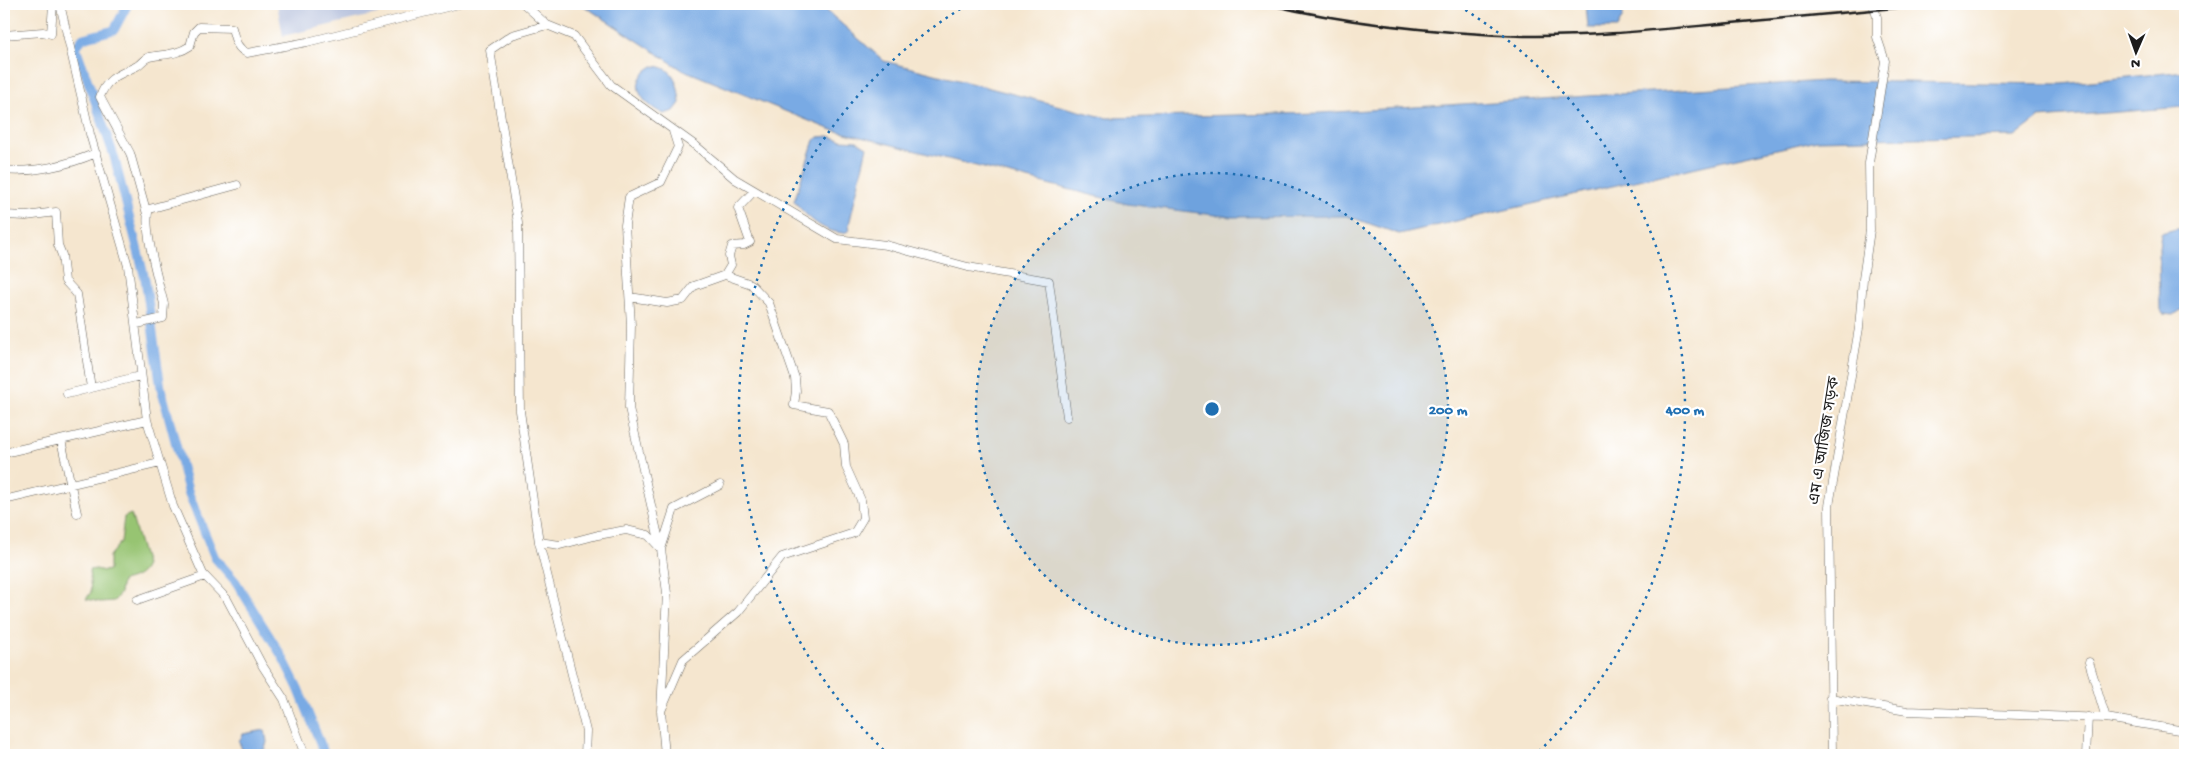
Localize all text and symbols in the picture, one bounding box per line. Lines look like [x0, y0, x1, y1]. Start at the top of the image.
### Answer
north arrow [2112, 28, 2162, 78]
text: N [2131, 54, 2140, 71]
street label: এম এ আজিজ সড়ক [1804, 374, 1846, 506]
centre of rings [1203, 400, 1221, 418]
text: 200 m [1429, 402, 1468, 420]
text: 400 m [1665, 402, 1705, 420]

